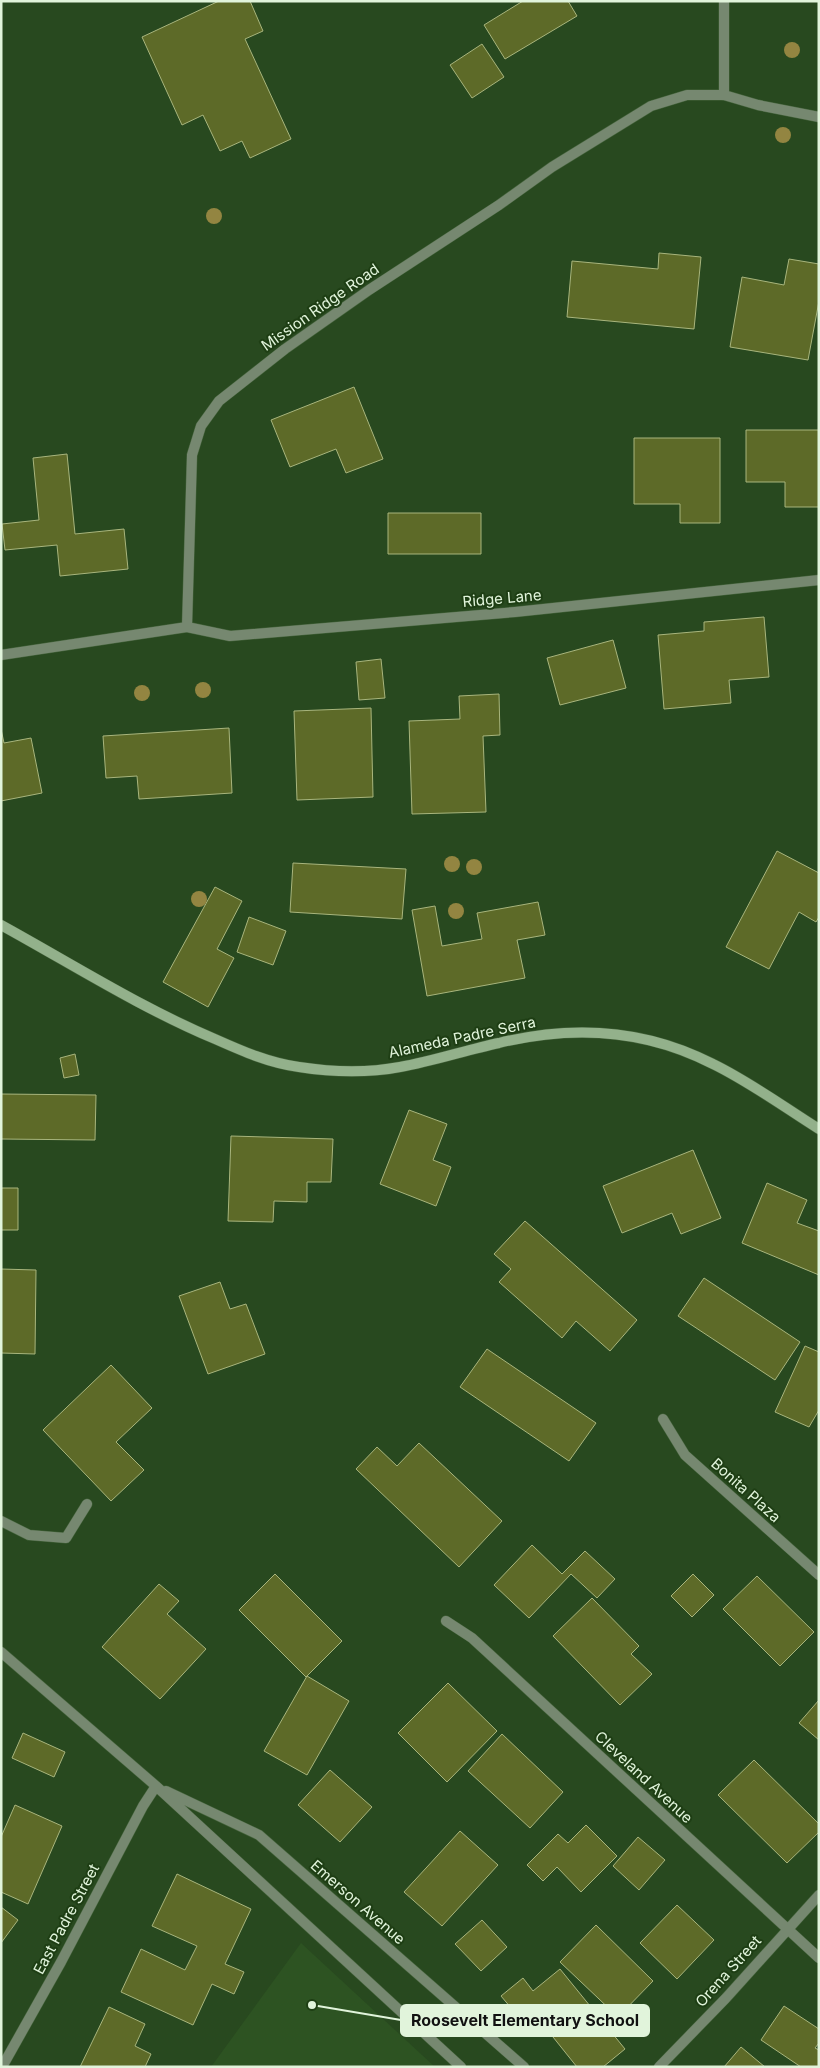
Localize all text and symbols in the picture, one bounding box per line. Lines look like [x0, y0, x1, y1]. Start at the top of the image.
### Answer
street label: Mission Ridge Road [257, 259, 383, 355]
street label: Ridge Lane [462, 585, 542, 611]
street label: Alameda Padre Serra [387, 1012, 537, 1062]
street label: Bonita Plaza [707, 1454, 785, 1526]
street label: Cleveland Avenue [591, 1727, 697, 1827]
street label: Emerson Avenue [307, 1856, 409, 1948]
street label: East Padre Street [29, 1860, 103, 1977]
street label: Orena Street [691, 1931, 765, 2011]
callout: Roosevelt Elementary School [401, 2005, 649, 2036]
text: Roosevelt Elementary School [411, 2010, 639, 2030]

